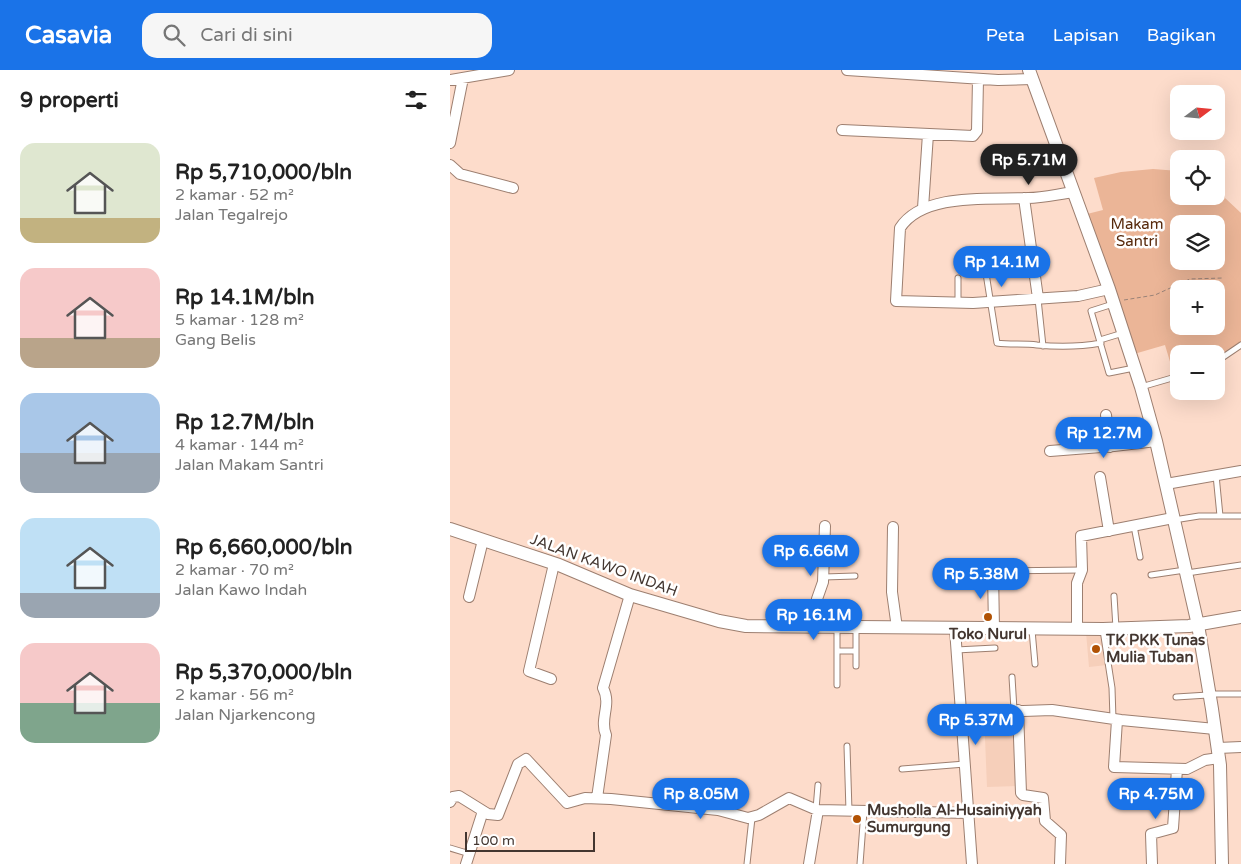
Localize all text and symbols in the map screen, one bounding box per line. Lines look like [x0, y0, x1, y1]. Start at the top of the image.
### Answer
search box [142, 13, 492, 58]
text: Casavia [25, 21, 112, 50]
icon: search [160, 21, 188, 49]
text: Cari di sini [200, 24, 293, 46]
text: Peta [986, 24, 1025, 46]
text: Lapisan [1053, 24, 1119, 46]
text: Bagikan [1147, 24, 1216, 46]
north arrow [1170, 85, 1225, 140]
map controls [1170, 85, 1225, 400]
icon: filters [402, 86, 430, 114]
text: 9 properti [20, 88, 119, 113]
pin: Rp 5.71M [977, 144, 1081, 186]
text: Rp 5.71M [991, 150, 1067, 170]
button: locate [1170, 150, 1225, 205]
text: Rp 5,710,000/bln [175, 160, 352, 185]
icon: home [60, 163, 120, 223]
text: 2 kamar · 52 m² [175, 185, 294, 205]
text: Jalan Tegalrejo [175, 205, 288, 225]
park label: Makam Santri [1110, 215, 1164, 250]
button: layers [1170, 215, 1225, 270]
pin: Rp 14.1M [950, 246, 1054, 288]
text: Rp 14.1M [964, 252, 1040, 272]
button: + [1170, 280, 1225, 335]
text: Rp 14.1M/bln [175, 285, 315, 310]
icon: home [60, 288, 120, 348]
text: 5 kamar · 128 m² [175, 310, 304, 330]
text: Gang Belis [175, 330, 256, 350]
button: − [1170, 345, 1225, 400]
text: Rp 12.7M/bln [175, 410, 314, 435]
icon: home [60, 413, 120, 473]
pin: Rp 12.7M [1052, 416, 1156, 459]
text: Rp 12.7M [1066, 423, 1142, 443]
text: 4 kamar · 144 m² [175, 435, 304, 455]
text: Jalan Makam Santri [175, 455, 324, 475]
street label: JALAN KAWO INDAH [528, 530, 680, 600]
pin: Rp 6.66M [759, 534, 863, 577]
text: Rp 6,660,000/bln [175, 535, 352, 560]
icon: home [60, 538, 120, 598]
text: Rp 6.66M [773, 541, 849, 561]
pin: Rp 5.38M [929, 558, 1033, 600]
text: 2 kamar · 70 m² [175, 560, 294, 580]
text: Rp 5.38M [943, 564, 1019, 584]
text: Jalan Kawo Indah [175, 580, 307, 600]
pin: Rp 16.1M [762, 598, 866, 641]
text: Rp 16.1M [776, 605, 852, 625]
marker: Toko Nurul [982, 611, 994, 623]
place label: Toko Nurul [948, 625, 1027, 643]
place label: TK PKK Tunas Mulia Tuban [1105, 631, 1205, 666]
marker: TK PKK Tunas Mulia Tuban [1090, 643, 1102, 655]
text: Rp 5,370,000/bln [175, 660, 352, 685]
icon: home [60, 663, 120, 723]
text: 2 kamar · 56 m² [175, 685, 294, 705]
pin: Rp 5.37M [924, 704, 1028, 746]
text: Jalan Njarkencong [175, 705, 316, 725]
text: Rp 5.37M [938, 710, 1014, 730]
pin: Rp 8.05M [649, 778, 753, 820]
pin: Rp 4.75M [1104, 778, 1208, 820]
text: Rp 8.05M [663, 784, 739, 804]
text: Rp 4.75M [1118, 784, 1194, 804]
place label: Musholla Al-Husainiyyah Sumurgung [867, 801, 1042, 837]
marker: Musholla Al-Husainiyyah Sumurgung [851, 813, 863, 825]
scale bar [465, 829, 595, 852]
text: 100 m [472, 832, 515, 849]

